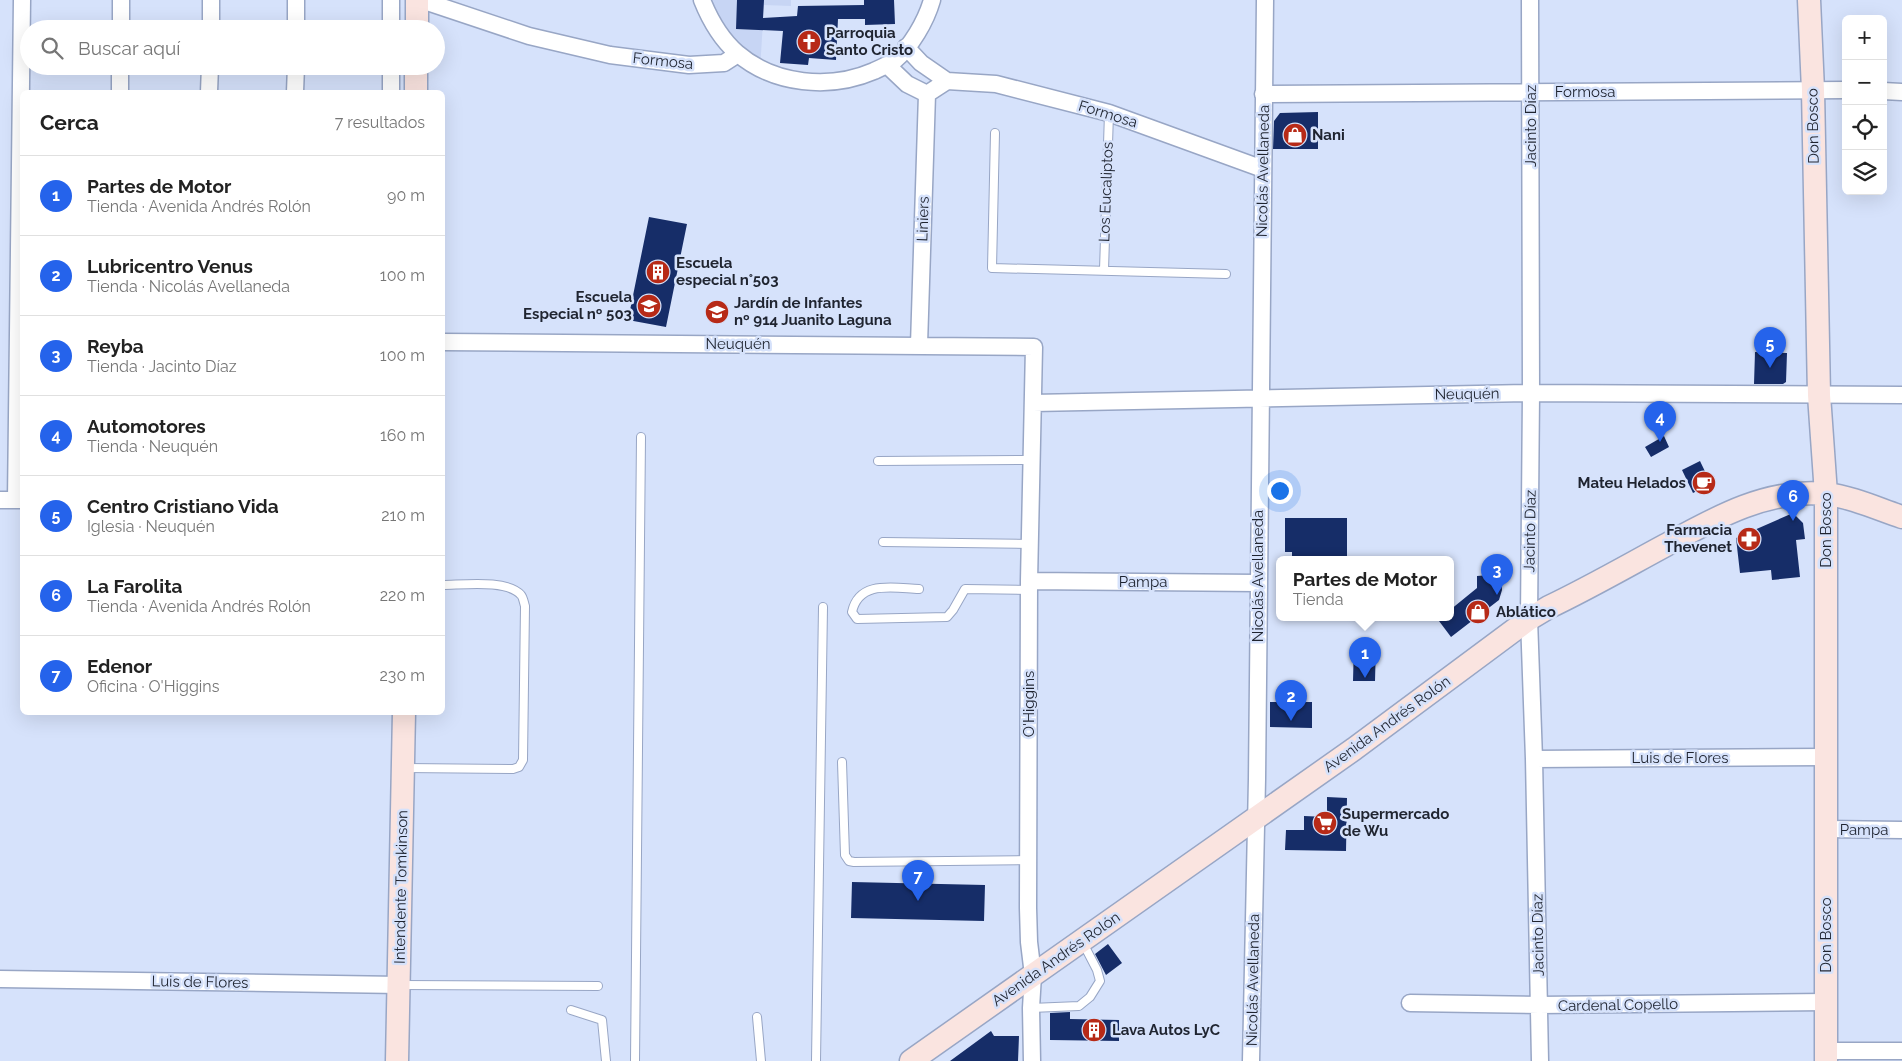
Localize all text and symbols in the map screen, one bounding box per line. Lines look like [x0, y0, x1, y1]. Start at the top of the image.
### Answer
map controls [1842, 15, 1887, 195]
button: + [1842, 15, 1887, 60]
search box [20, 20, 445, 75]
place label: Parroquia Santo Cristo [826, 24, 913, 59]
church icon: Parroquia Santo Cristo [796, 29, 822, 55]
icon: search [38, 34, 66, 62]
text: Buscar aquí [78, 37, 180, 59]
street label: Formosa [632, 49, 694, 73]
button: − [1842, 60, 1887, 105]
street label: Formosa [1555, 83, 1615, 101]
street label: Jacinto Díaz [1522, 85, 1540, 167]
street label: Don Bosco [1803, 88, 1823, 164]
street label: Formosa [1076, 97, 1140, 131]
street label: Nicolás Avellaneda [1253, 105, 1273, 237]
button: locate [1842, 105, 1887, 150]
text: Cerca [40, 110, 99, 135]
text: 7 resultados [335, 113, 425, 132]
shop icon: Nani [1282, 122, 1308, 148]
place label: Nani [1312, 126, 1345, 144]
street label: Los Eucaliptos [1095, 142, 1117, 242]
button: layers [1842, 150, 1887, 195]
text: Partes de Motor [87, 175, 231, 197]
text: 1 [52, 186, 60, 205]
text: 90 m [387, 186, 425, 205]
street label: Liniers [913, 196, 933, 242]
text: Tienda · Avenida Andrés Rolón [87, 197, 311, 216]
place label: Escuela especial n°503 [676, 254, 779, 289]
text: Lubricentro Venus [87, 255, 253, 277]
building icon: Escuela especial n°503 [645, 259, 671, 285]
text: 2 [51, 266, 61, 285]
text: 100 m [380, 266, 425, 285]
text: Tienda · Nicolás Avellaneda [87, 277, 290, 296]
place label: Escuela Especial nº 503 [523, 288, 632, 323]
school or university icon: Escuela Especial nº 503 [636, 293, 662, 319]
place label: Jardín de Infantes nº 914 Juanito Laguna [734, 294, 892, 329]
school or university icon: Jardín de Infantes nº 914 Juanito Laguna [704, 299, 730, 325]
pin: 5 [1754, 327, 1786, 368]
text: Reyba [87, 335, 144, 357]
street label: Neuquén [706, 335, 770, 353]
text: 3 [52, 346, 60, 365]
text: 100 m [380, 346, 425, 365]
text: Tienda · Jacinto Díaz [87, 357, 237, 376]
street label: Neuquén [1434, 384, 1500, 404]
pin: 4 [1644, 401, 1676, 442]
text: Automotores [87, 415, 206, 437]
text: 4 [51, 426, 61, 445]
text: 160 m [380, 426, 425, 445]
text: Tienda · Neuquén [87, 437, 218, 456]
cafe icon: Mateu Helados [1691, 470, 1717, 496]
place label: Mateu Helados [1578, 474, 1686, 492]
your location [1267, 478, 1293, 504]
pin: 6 [1777, 480, 1809, 521]
street label: Jacinto Díaz [1520, 490, 1540, 572]
street label: Don Bosco [1817, 492, 1835, 568]
text: Centro Cristiano Vida [87, 495, 279, 517]
text: 5 [52, 506, 60, 525]
text: 210 m [381, 506, 425, 525]
street label: Nicolás Avellaneda [1249, 510, 1267, 642]
text: Iglesia · Neuquén [87, 517, 215, 536]
place label: Farmacia Thevenet [1664, 521, 1732, 556]
pharmacy icon: Farmacia Thevenet [1736, 526, 1762, 552]
pin: 3 [1481, 554, 1513, 595]
popup [1276, 556, 1454, 621]
text: Partes de Motor [1293, 568, 1437, 590]
street label: Pampa [1119, 573, 1167, 591]
text: La Farolita [87, 575, 182, 597]
text: 6 [51, 586, 61, 605]
text: 220 m [380, 586, 425, 605]
text: Tienda [1293, 590, 1343, 609]
text: Tienda · Avenida Andrés Rolón [87, 597, 311, 616]
shop icon: Ablático [1465, 599, 1491, 625]
place label: Ablático [1496, 603, 1556, 621]
pin: 1 [1349, 637, 1381, 678]
text: Edenor [87, 655, 152, 677]
text: 7 [52, 666, 60, 685]
text: 230 m [380, 666, 425, 685]
street label: O'Higgins [1020, 671, 1038, 737]
street label: Avenida Andrés Rolón [1320, 672, 1454, 776]
text: Oficina · O'Higgins [87, 677, 219, 696]
pin: 2 [1275, 680, 1307, 721]
street label: Luis de Flores [1632, 749, 1728, 767]
place label: Supermercado de Wu [1342, 805, 1449, 840]
street label: Intendente Tomkinson [391, 810, 411, 964]
supermarket icon: Supermercado de Wu [1312, 810, 1338, 836]
street label: Pampa [1840, 821, 1888, 839]
pin: 7 [902, 860, 934, 901]
street label: Jacinto Díaz [1528, 894, 1548, 976]
street label: Don Bosco [1817, 897, 1835, 973]
street label: Avenida Andrés Rolón [988, 908, 1124, 1010]
street label: Nicolás Avellaneda [1243, 914, 1263, 1046]
street label: Luis de Flores [151, 972, 249, 992]
street label: Cardenal Copello [1558, 995, 1678, 1015]
building icon: Lava Autos LyC [1081, 1017, 1107, 1043]
place label: Lava Autos LyC [1112, 1021, 1220, 1039]

